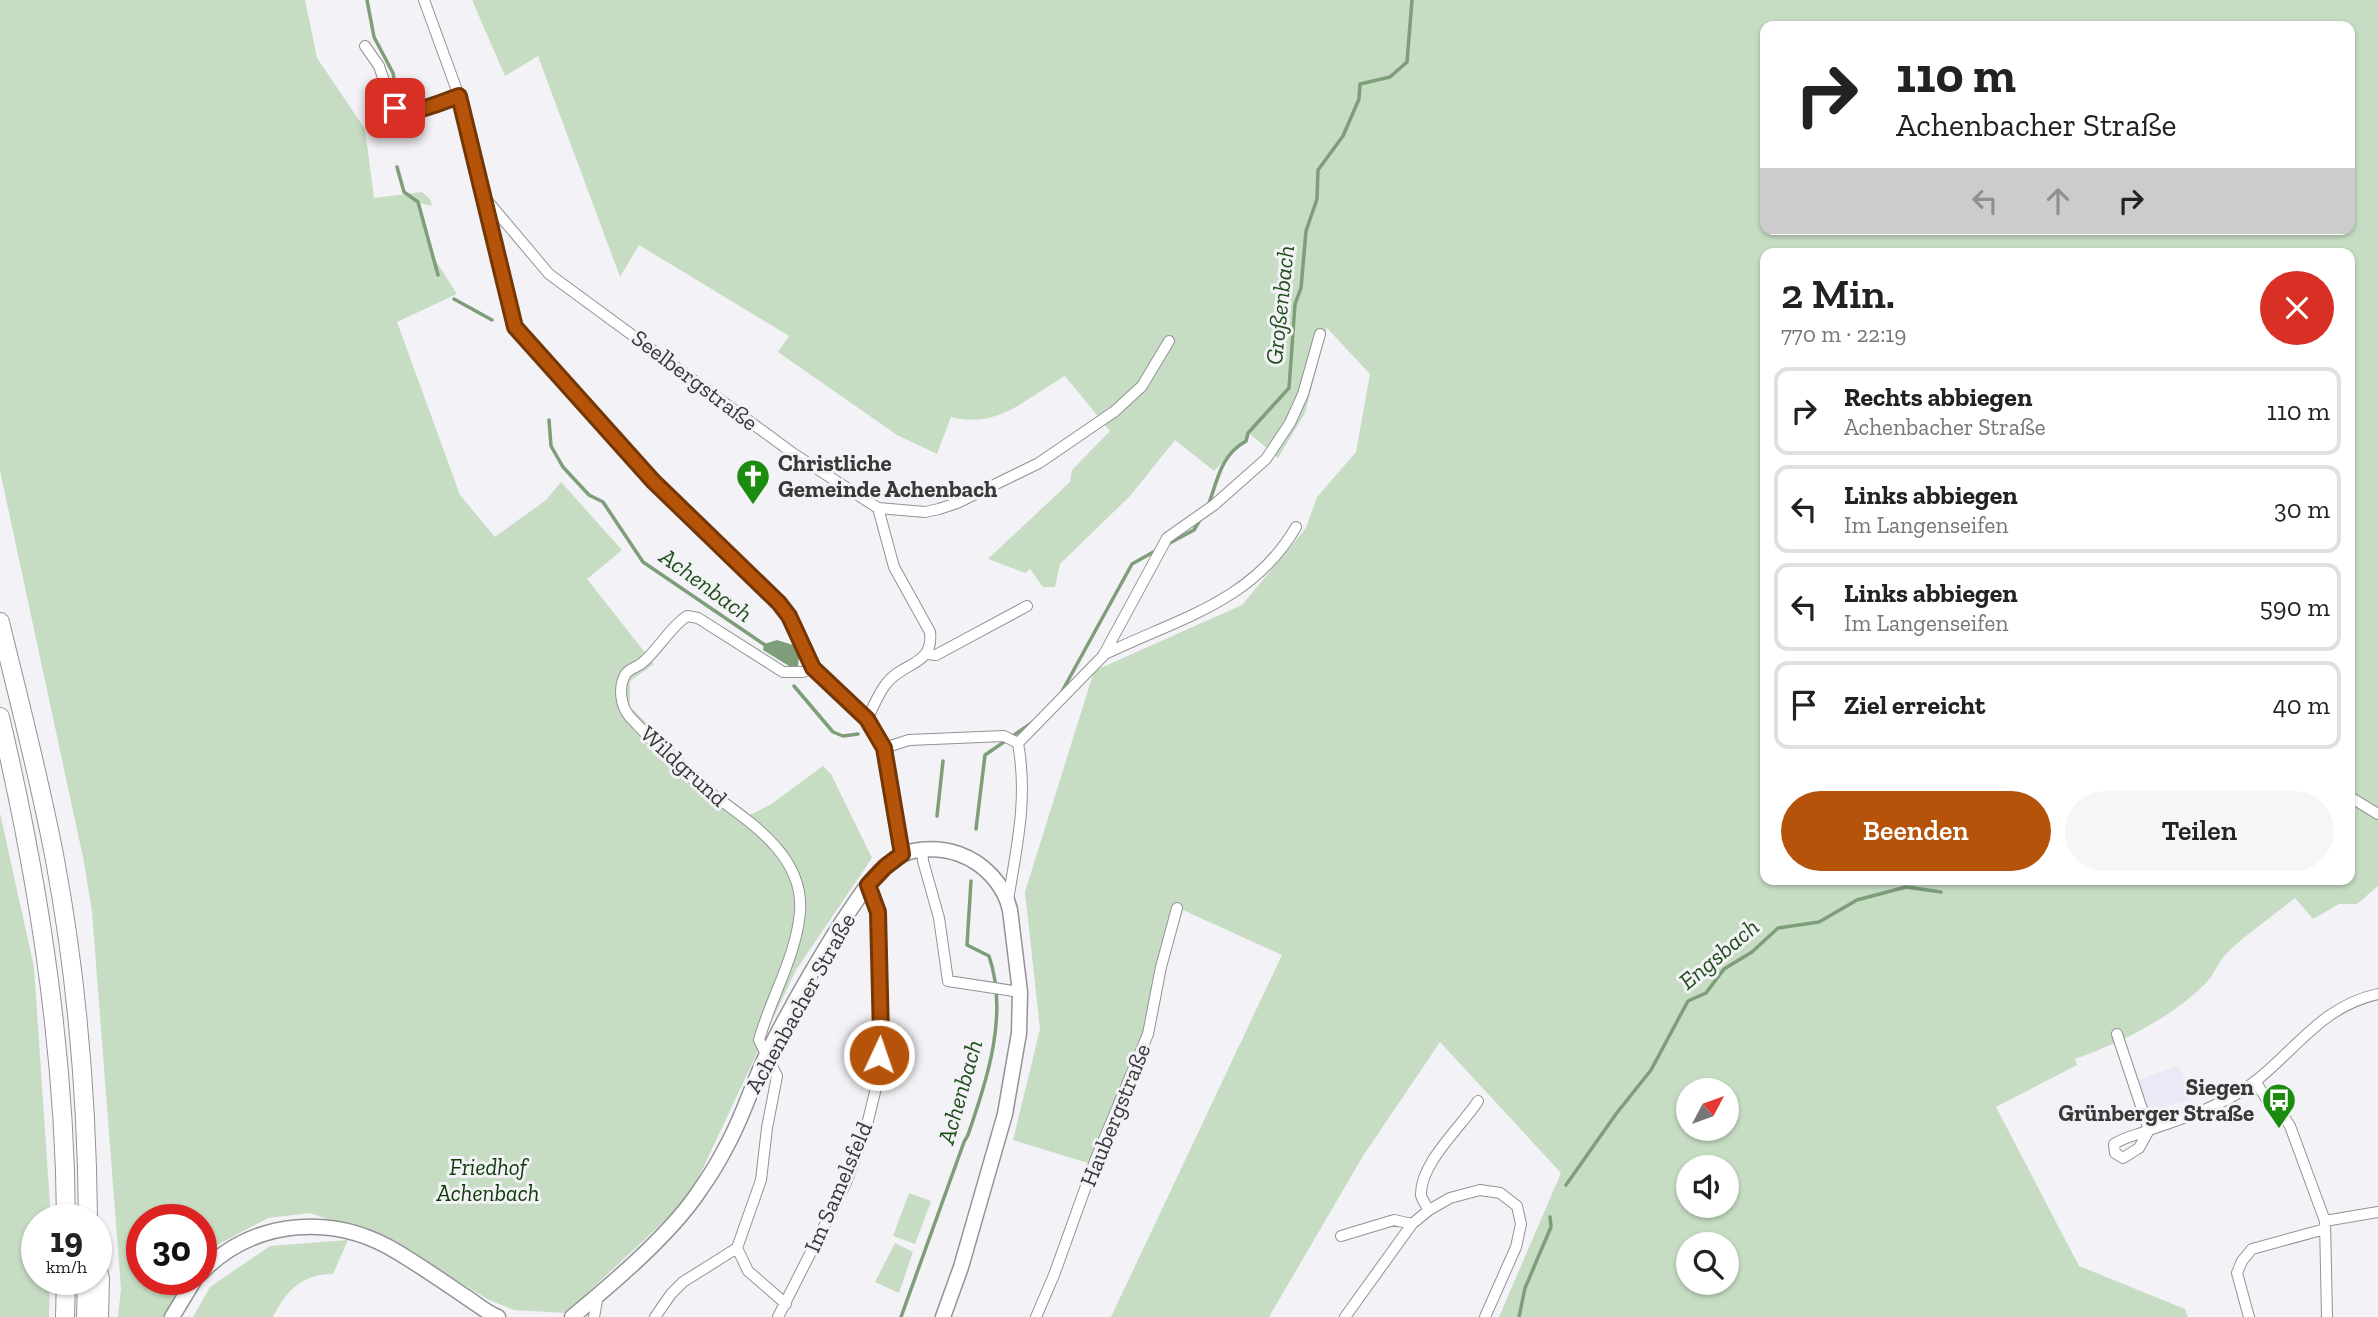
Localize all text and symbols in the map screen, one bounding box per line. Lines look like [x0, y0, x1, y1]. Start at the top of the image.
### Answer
text: 110 m [1896, 46, 2016, 105]
icon: right [1781, 49, 1872, 140]
pin [365, 78, 425, 138]
icon: arrive [376, 89, 414, 127]
text: Achenbacher Straße [1896, 106, 2177, 144]
icon: left [1966, 182, 2004, 220]
icon: ahead [2039, 182, 2077, 220]
icon: right [2112, 182, 2150, 220]
water label: Großenbach [1259, 244, 1300, 366]
text: 2 Min. [1781, 268, 1895, 319]
button: close [2260, 271, 2334, 345]
text: 770 m · 22:19 [1781, 320, 1906, 348]
street label: Seelbergstraße [626, 324, 764, 436]
text: Rechts abbiegen [1844, 381, 2032, 413]
icon: right [1785, 392, 1823, 430]
text: 110 m [2267, 395, 2330, 427]
text: Achenbacher Straße [1844, 413, 2046, 441]
place label: Christliche Gemeinde Achenbach [778, 449, 998, 503]
church icon: Christliche Gemeinde Achenbach [734, 457, 772, 506]
text: Links abbiegen [1844, 479, 2018, 511]
icon: left [1785, 490, 1823, 528]
text: 30 m [2274, 493, 2330, 525]
text: Im Langenseifen [1844, 511, 2008, 539]
water label: Achenbach [653, 541, 758, 628]
text: Links abbiegen [1844, 577, 2018, 609]
icon: left [1785, 588, 1823, 626]
text: 590 m [2260, 591, 2330, 623]
text: Im Langenseifen [1844, 609, 2008, 637]
icon: arrive [1785, 686, 1823, 724]
text: Ziel erreicht [1844, 689, 1985, 721]
text: 40 m [2273, 689, 2330, 721]
street label: Wildgrund [635, 720, 733, 813]
button: Beenden [1781, 791, 2051, 871]
button: Teilen [2065, 791, 2334, 871]
street label: Achenbacher Straße [739, 908, 861, 1098]
water label: Engsbach [1673, 912, 1765, 995]
position arrow [842, 1018, 916, 1092]
water label: Achenbach [930, 1036, 988, 1148]
street label: Haubergstraße [1074, 1039, 1156, 1191]
place label: Siegen Grünberger Straße [2058, 1073, 2254, 1127]
north arrow [1676, 1078, 1740, 1141]
map controls [1676, 1078, 1739, 1295]
bus stop icon: Siegen Grünberger Straße [2260, 1081, 2298, 1130]
street label: Im Samelsfeld [798, 1117, 878, 1257]
park label: Friedhof Achenbach [436, 1153, 539, 1207]
button: sound [1676, 1155, 1739, 1218]
speed limit sign: 30 [126, 1204, 217, 1295]
text: 19 [50, 1219, 83, 1261]
button: search [1676, 1232, 1739, 1295]
text: km/h [46, 1256, 87, 1278]

